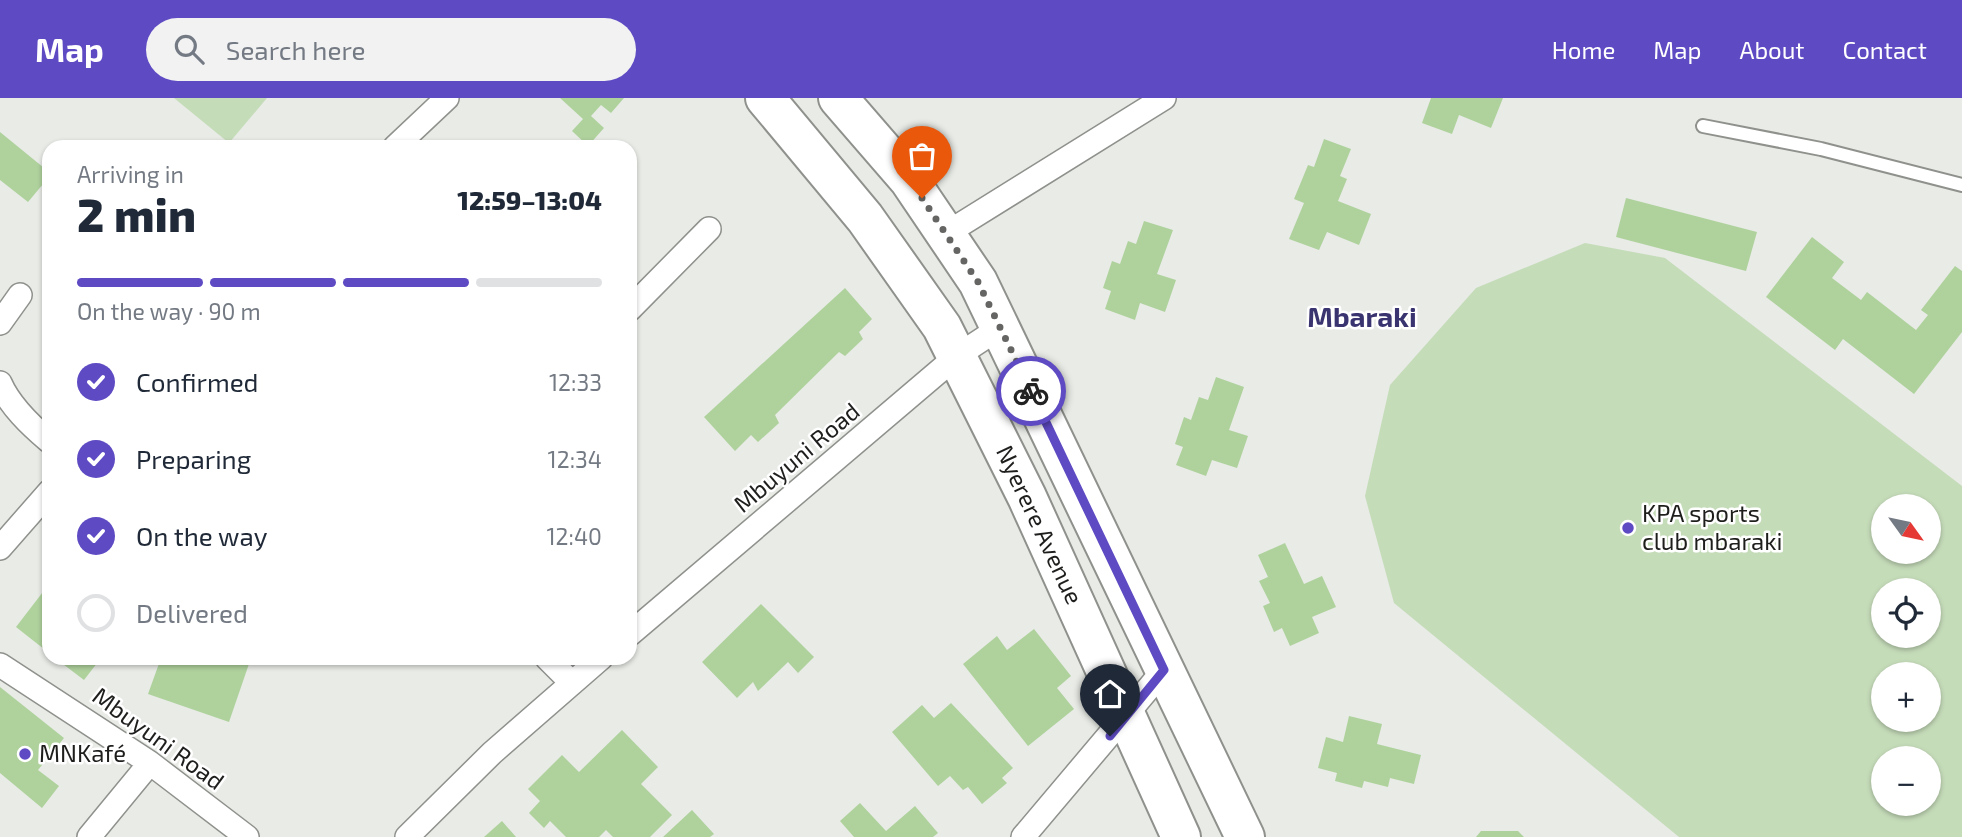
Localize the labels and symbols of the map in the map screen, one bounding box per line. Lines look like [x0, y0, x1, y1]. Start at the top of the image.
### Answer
pin [892, 126, 952, 198]
district label: Mbaraki [1307, 299, 1417, 333]
courier [996, 356, 1066, 426]
street label: Mbuyuni Road [727, 396, 865, 518]
street label: Nyerere Avenue [991, 440, 1090, 608]
north arrow [1871, 494, 1941, 564]
place label: KPA sports club mbaraki [1642, 498, 1782, 555]
marker: KPA sports club mbaraki [1620, 520, 1636, 536]
pin [1080, 664, 1140, 736]
street label: Mbuyuni Road [88, 680, 230, 795]
place label: MNKafé [39, 738, 126, 767]
marker: MNKafé [17, 746, 33, 762]

